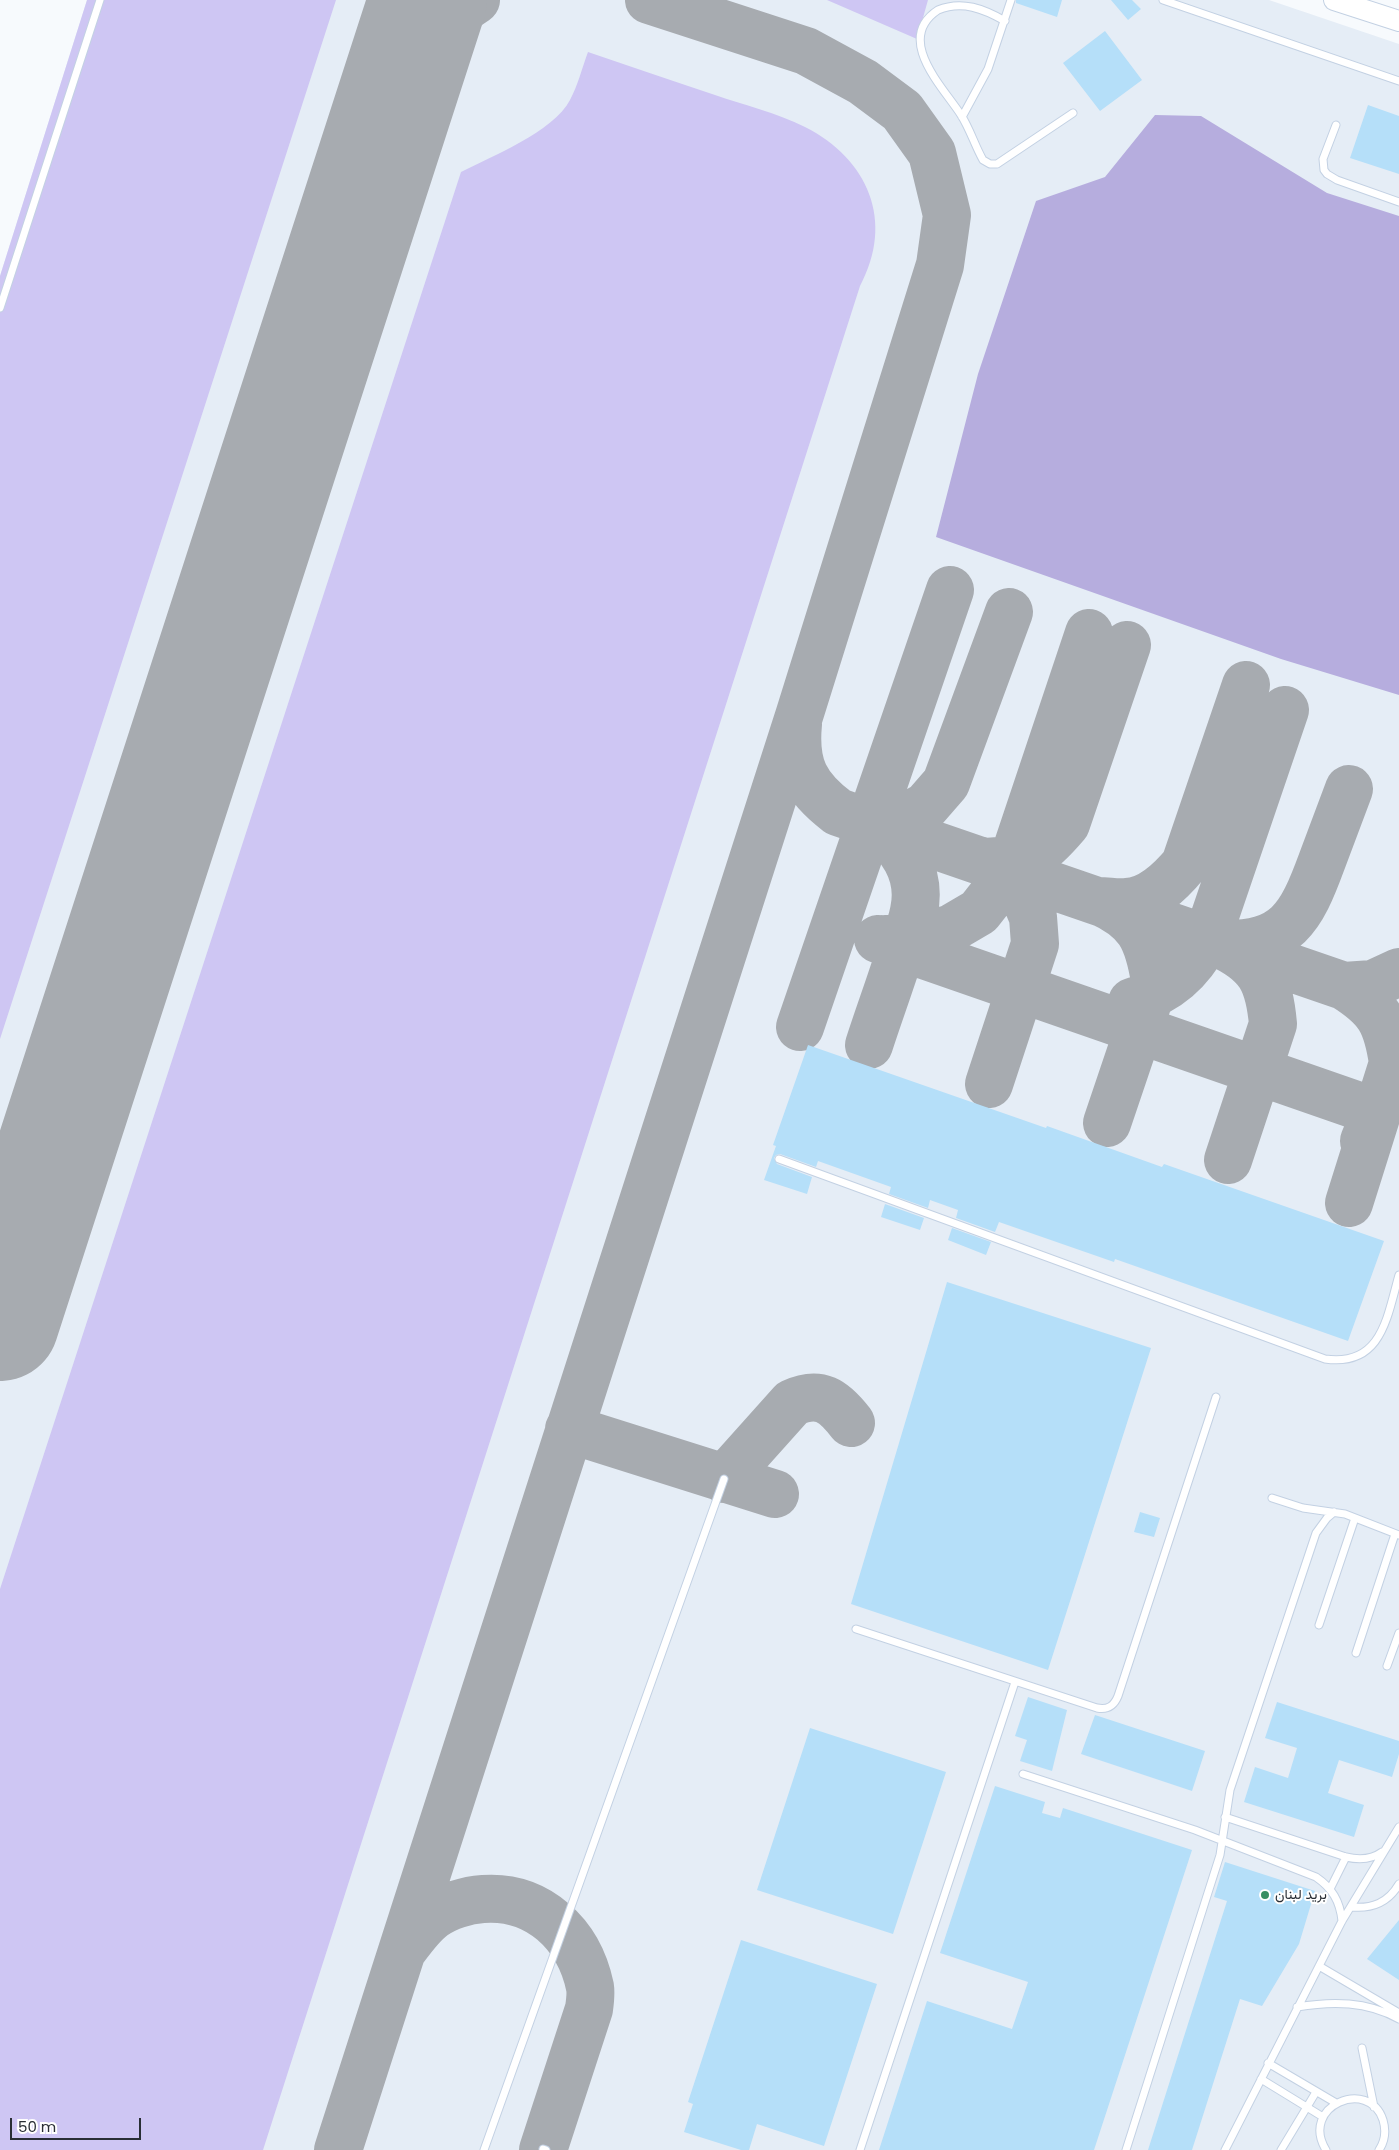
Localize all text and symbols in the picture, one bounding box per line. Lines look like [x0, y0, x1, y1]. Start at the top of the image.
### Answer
place label: بريد لبنان [1275, 1887, 1327, 1903]
marker: بريد لبنان [1259, 1889, 1271, 1901]
scale bar [12, 2108, 144, 2140]
text: 50 m [18, 2116, 56, 2137]

